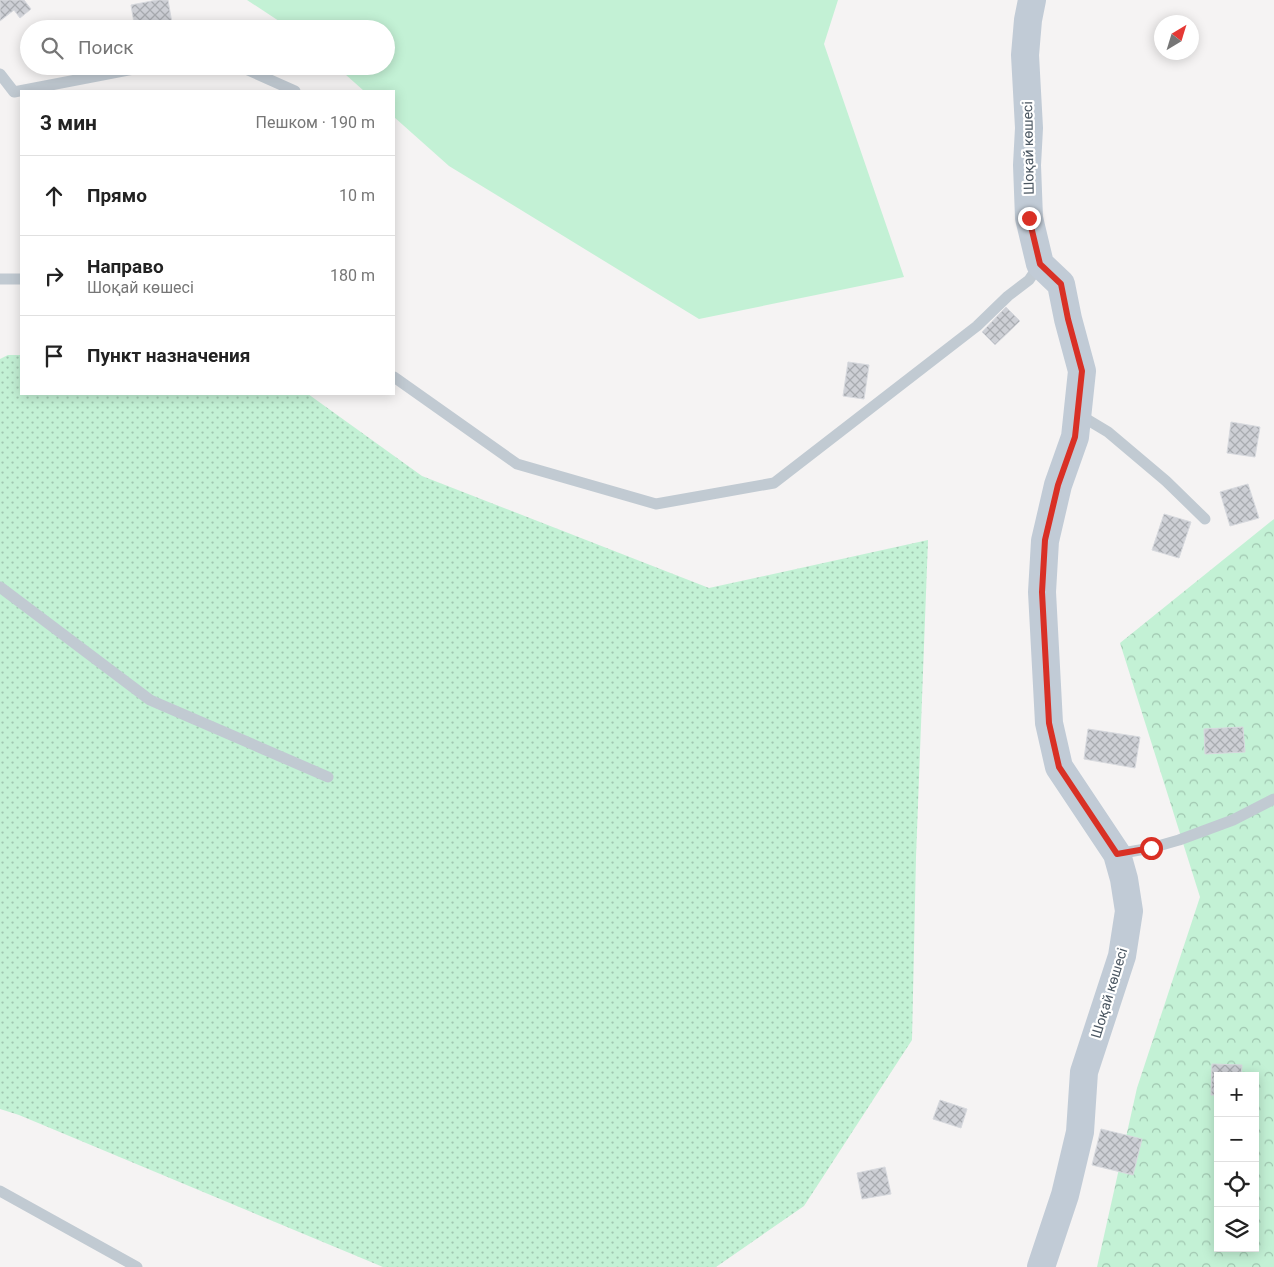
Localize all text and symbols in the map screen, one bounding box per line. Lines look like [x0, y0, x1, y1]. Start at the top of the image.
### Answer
north arrow [1154, 15, 1199, 60]
search box [20, 20, 395, 75]
icon: search [38, 34, 66, 62]
text: Поиск [78, 36, 134, 59]
street label: Шоқай көшесі [1019, 101, 1037, 195]
text: 3 мин [40, 111, 97, 135]
text: Пешком · 190 m [256, 113, 375, 132]
icon: ahead [40, 182, 68, 210]
text: Прямо [87, 184, 147, 207]
text: 10 m [339, 186, 375, 205]
route end [1018, 207, 1041, 230]
text: Направо [87, 255, 164, 278]
icon: right [40, 262, 68, 290]
text: 180 m [330, 266, 375, 285]
text: Шоқай көшесі [87, 278, 194, 297]
icon: arrive [40, 342, 68, 370]
text: Пункт назначения [87, 344, 250, 367]
route start [1140, 837, 1163, 860]
street label: Шоқай көшесі [1088, 946, 1130, 1040]
map controls [1214, 1072, 1259, 1252]
button: + [1214, 1072, 1259, 1117]
button: − [1214, 1117, 1259, 1162]
button: locate [1214, 1162, 1259, 1207]
button: layers [1214, 1207, 1259, 1252]

